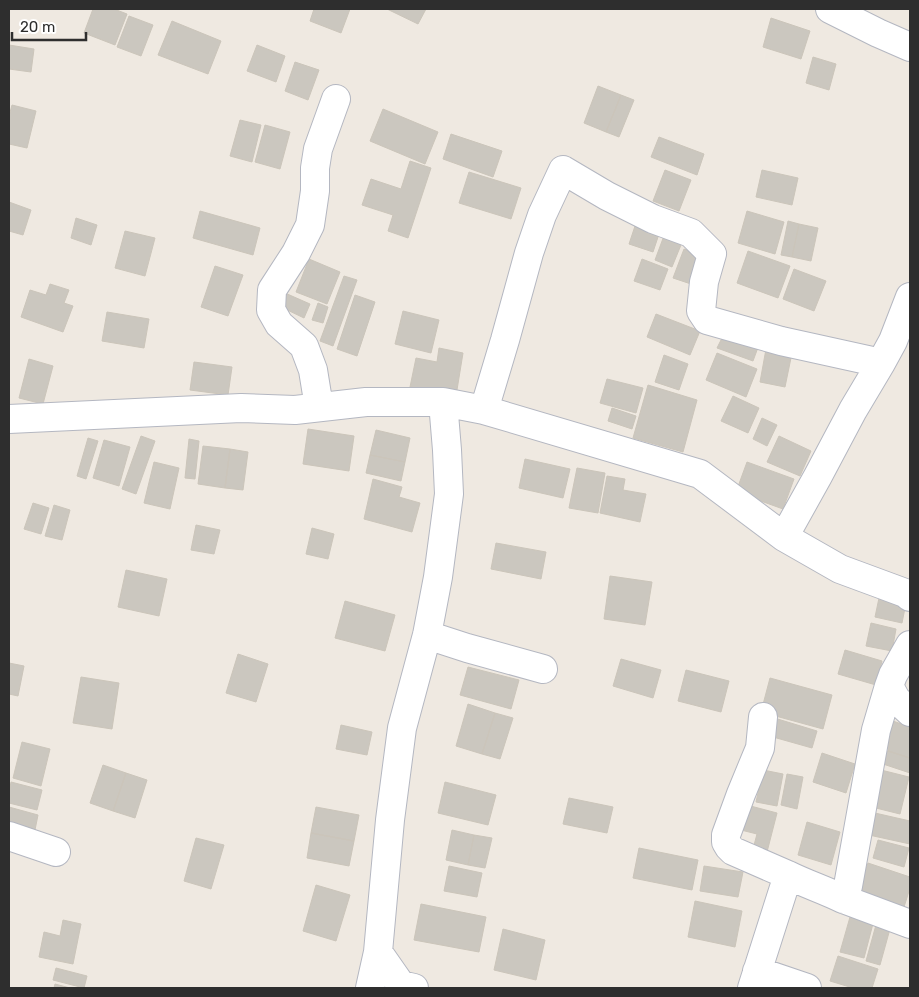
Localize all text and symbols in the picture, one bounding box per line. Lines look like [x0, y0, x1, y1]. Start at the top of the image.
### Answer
scale bar [12, 10, 86, 42]
text: 20 m [20, 18, 55, 36]

